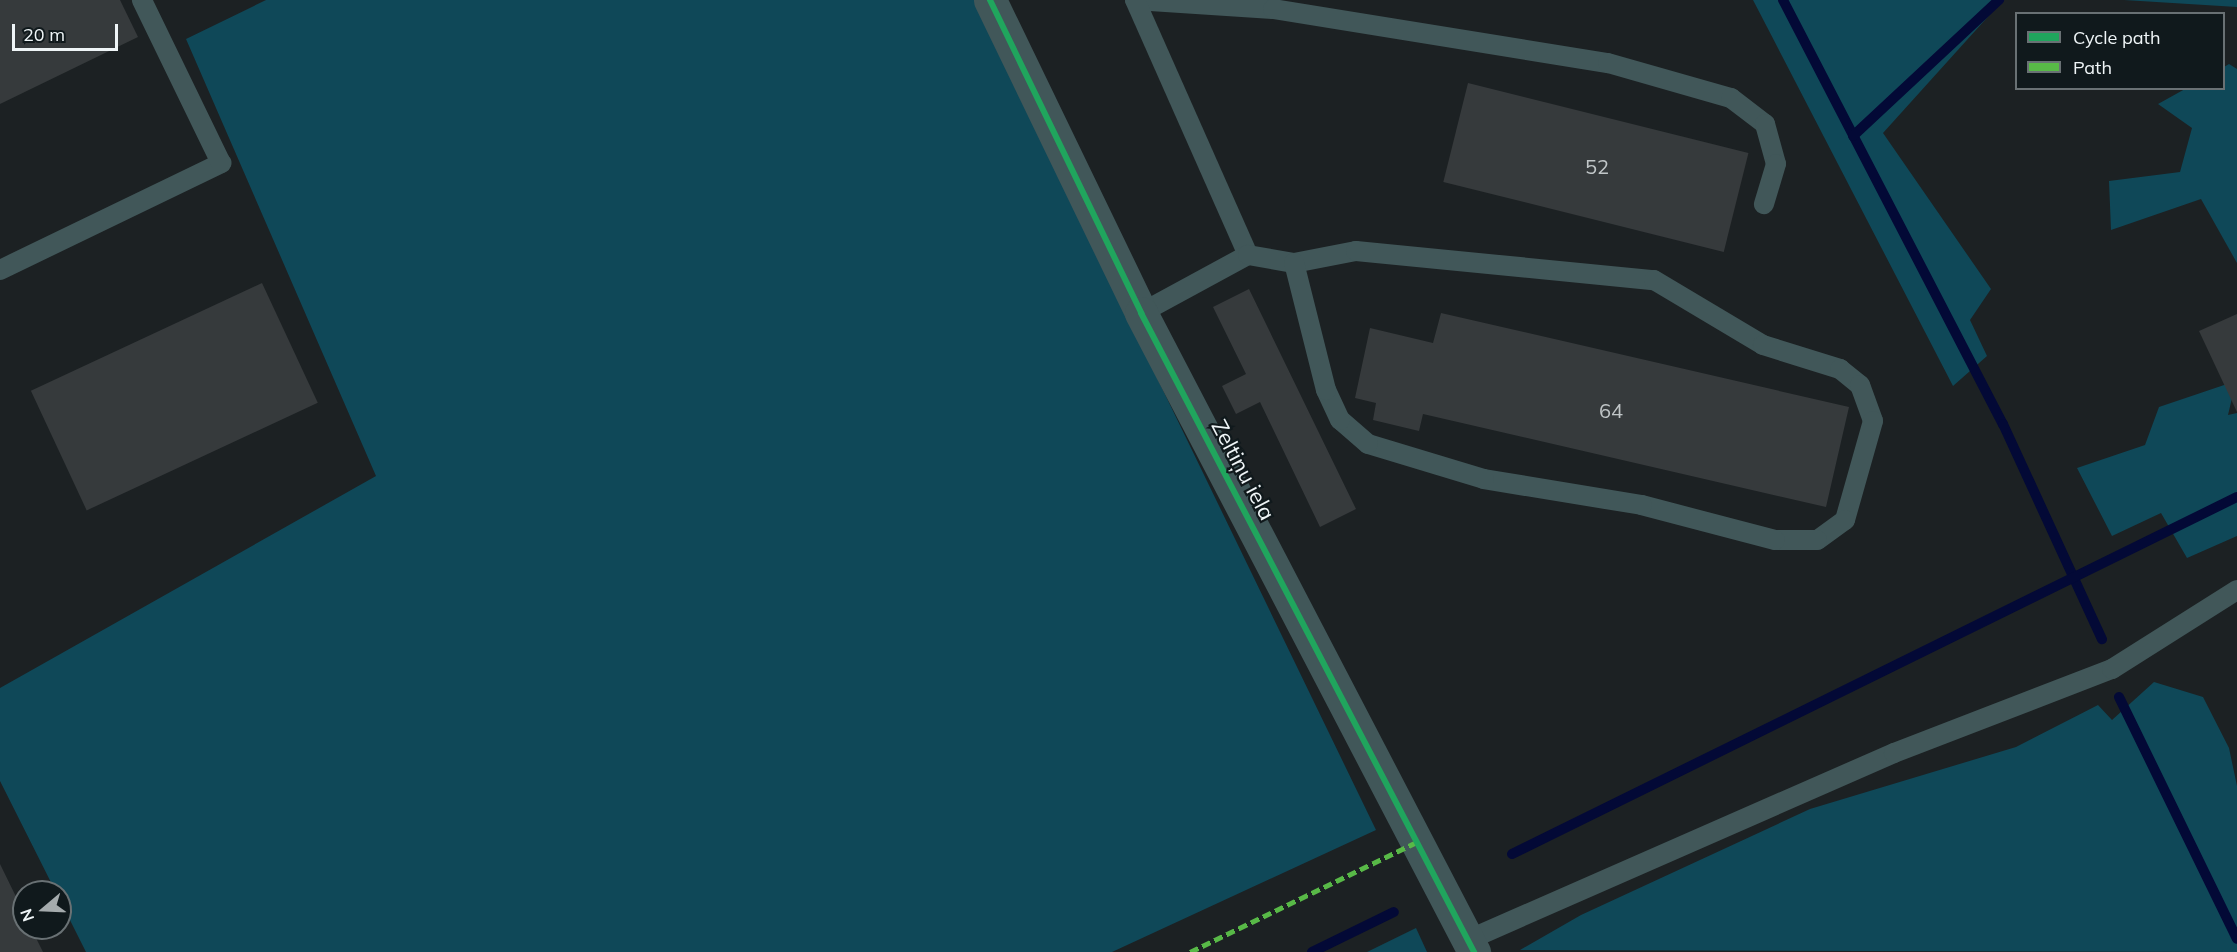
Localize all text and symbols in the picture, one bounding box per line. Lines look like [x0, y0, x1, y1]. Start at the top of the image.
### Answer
scale bar [15, 12, 122, 50]
legend [2015, 12, 2225, 90]
text: 20 m [23, 23, 65, 46]
text: Cycle path [2073, 26, 2160, 49]
text: Path [2073, 56, 2112, 79]
house number: 52 [1585, 154, 1609, 178]
house number: 64 [1599, 398, 1623, 422]
street label: Zeltiņu iela [1206, 415, 1280, 525]
north arrow [12, 880, 72, 940]
text: N [15, 906, 38, 924]

